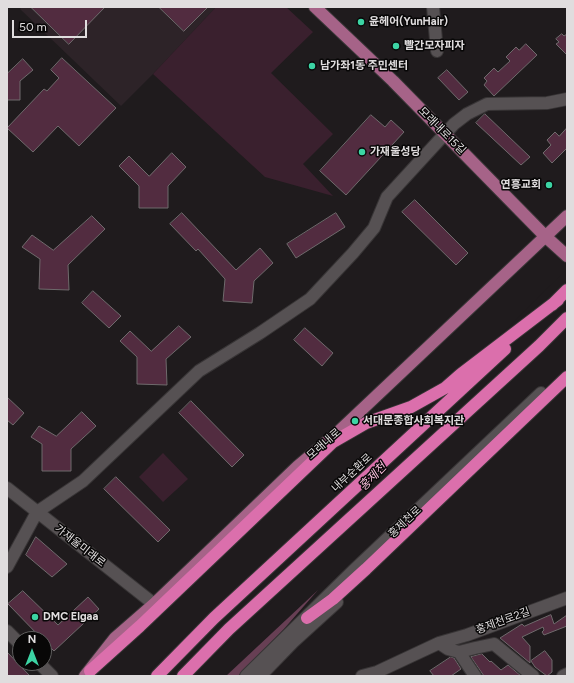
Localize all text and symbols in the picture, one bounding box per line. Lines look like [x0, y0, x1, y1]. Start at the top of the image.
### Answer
scale bar [14, 12, 89, 38]
place label: 윤헤어(YunHair) [369, 15, 448, 29]
marker: 윤헤어(YunHair) [356, 17, 366, 27]
text: 50 m [19, 20, 47, 34]
place label: 빨간모자피자 [404, 39, 465, 53]
marker: 빨간모자피자 [391, 41, 401, 51]
place label: 남가좌1동 주민센터 [320, 59, 408, 73]
marker: 남가좌1동 주민센터 [307, 61, 317, 71]
street label: 모래내로15길 [416, 105, 468, 157]
place label: 가재울성당 [370, 145, 421, 159]
marker: 가재울성당 [357, 147, 367, 157]
place label: 연흥교회 [501, 178, 541, 192]
marker: 연흥교회 [544, 180, 554, 190]
place label: 서대문종합사회복지관 [363, 414, 464, 428]
marker: 서대문종합사회복지관 [350, 416, 360, 426]
street label: 모래내로 [304, 426, 344, 462]
street label: 내부순환로 [329, 451, 375, 495]
water label: 홍제천 [356, 460, 390, 494]
street label: 홍제천로 [386, 503, 424, 541]
street label: 가재울미래로 [52, 522, 108, 570]
street label: 홍제천로2길 [474, 605, 532, 637]
place label: DMC Elgaa [43, 610, 98, 624]
marker: DMC Elgaa [30, 612, 40, 622]
north arrow [12, 631, 52, 671]
text: N [28, 633, 36, 646]

